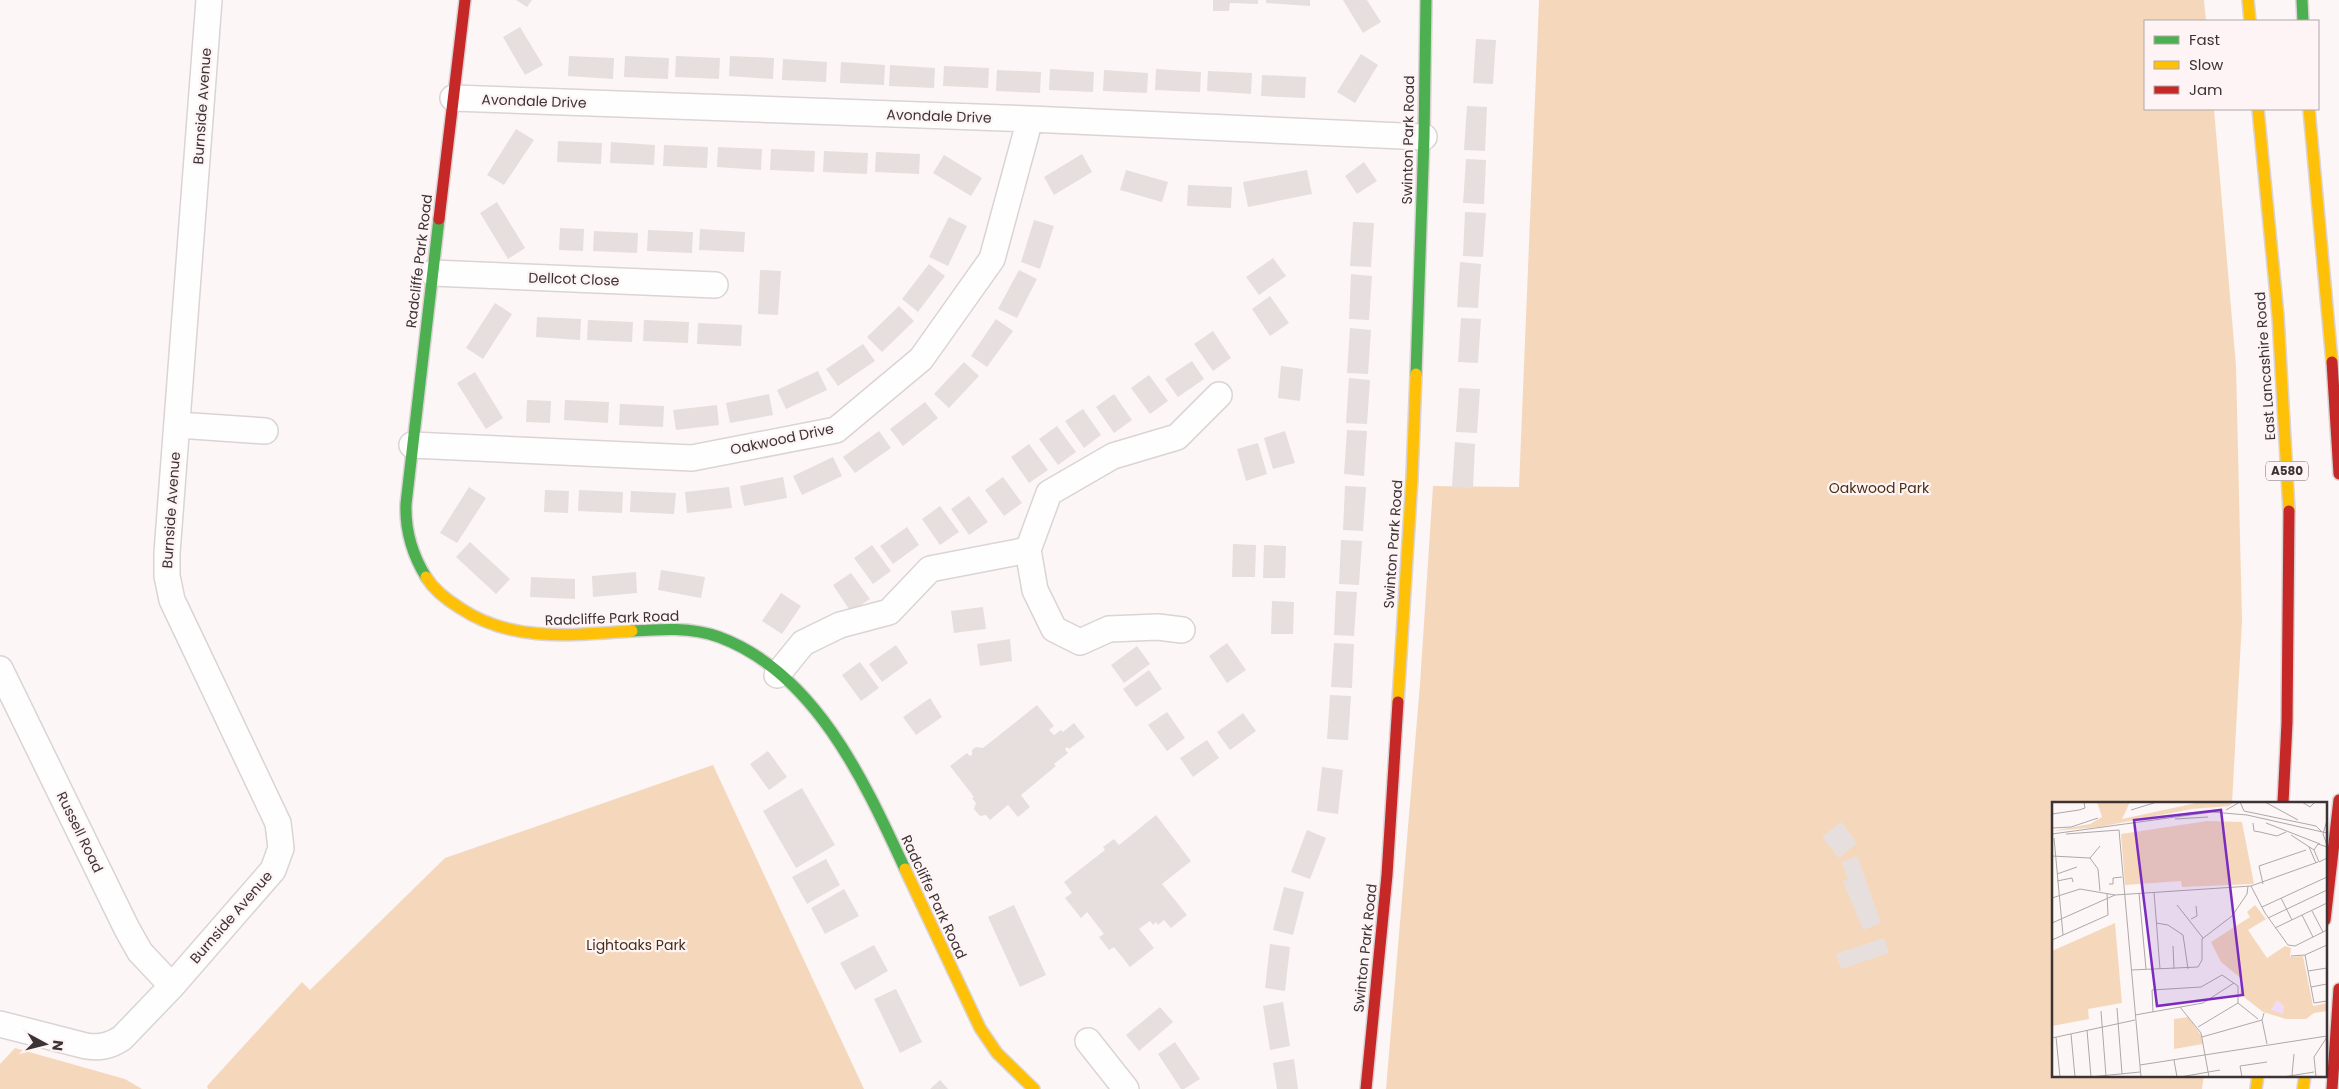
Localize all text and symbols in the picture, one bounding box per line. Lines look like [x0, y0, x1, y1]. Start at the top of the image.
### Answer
legend [2144, 20, 2319, 110]
text: Fast [2189, 29, 2220, 50]
street label: Burnside Avenue [188, 47, 216, 165]
text: Slow [2189, 54, 2224, 75]
street label: Swinton Park Road [1397, 75, 1419, 205]
text: Jam [2189, 79, 2223, 100]
street label: Avondale Drive [481, 89, 587, 113]
street label: Avondale Drive [886, 104, 992, 128]
street label: Radcliffe Park Road [401, 193, 437, 329]
street label: Dellcot Close [528, 267, 620, 291]
street label: East Lancashire Road [2250, 291, 2280, 441]
street label: Oakwood Drive [728, 418, 836, 460]
street label: Burnside Avenue [157, 451, 185, 569]
road number: A580 [2266, 462, 2308, 481]
park label: Oakwood Park [1829, 478, 1930, 498]
street label: Swinton Park Road [1379, 479, 1407, 609]
street label: Radcliffe Park Road [544, 606, 680, 630]
street label: Russell Road [52, 788, 108, 876]
inset map [2052, 802, 2326, 1076]
street label: Radcliffe Park Road [896, 832, 972, 962]
street label: Burnside Avenue [185, 866, 277, 968]
street label: Swinton Park Road [1348, 883, 1382, 1013]
park label: Lightoaks Park [586, 935, 687, 955]
north arrow [20, 1019, 70, 1069]
text: N [47, 1039, 68, 1052]

